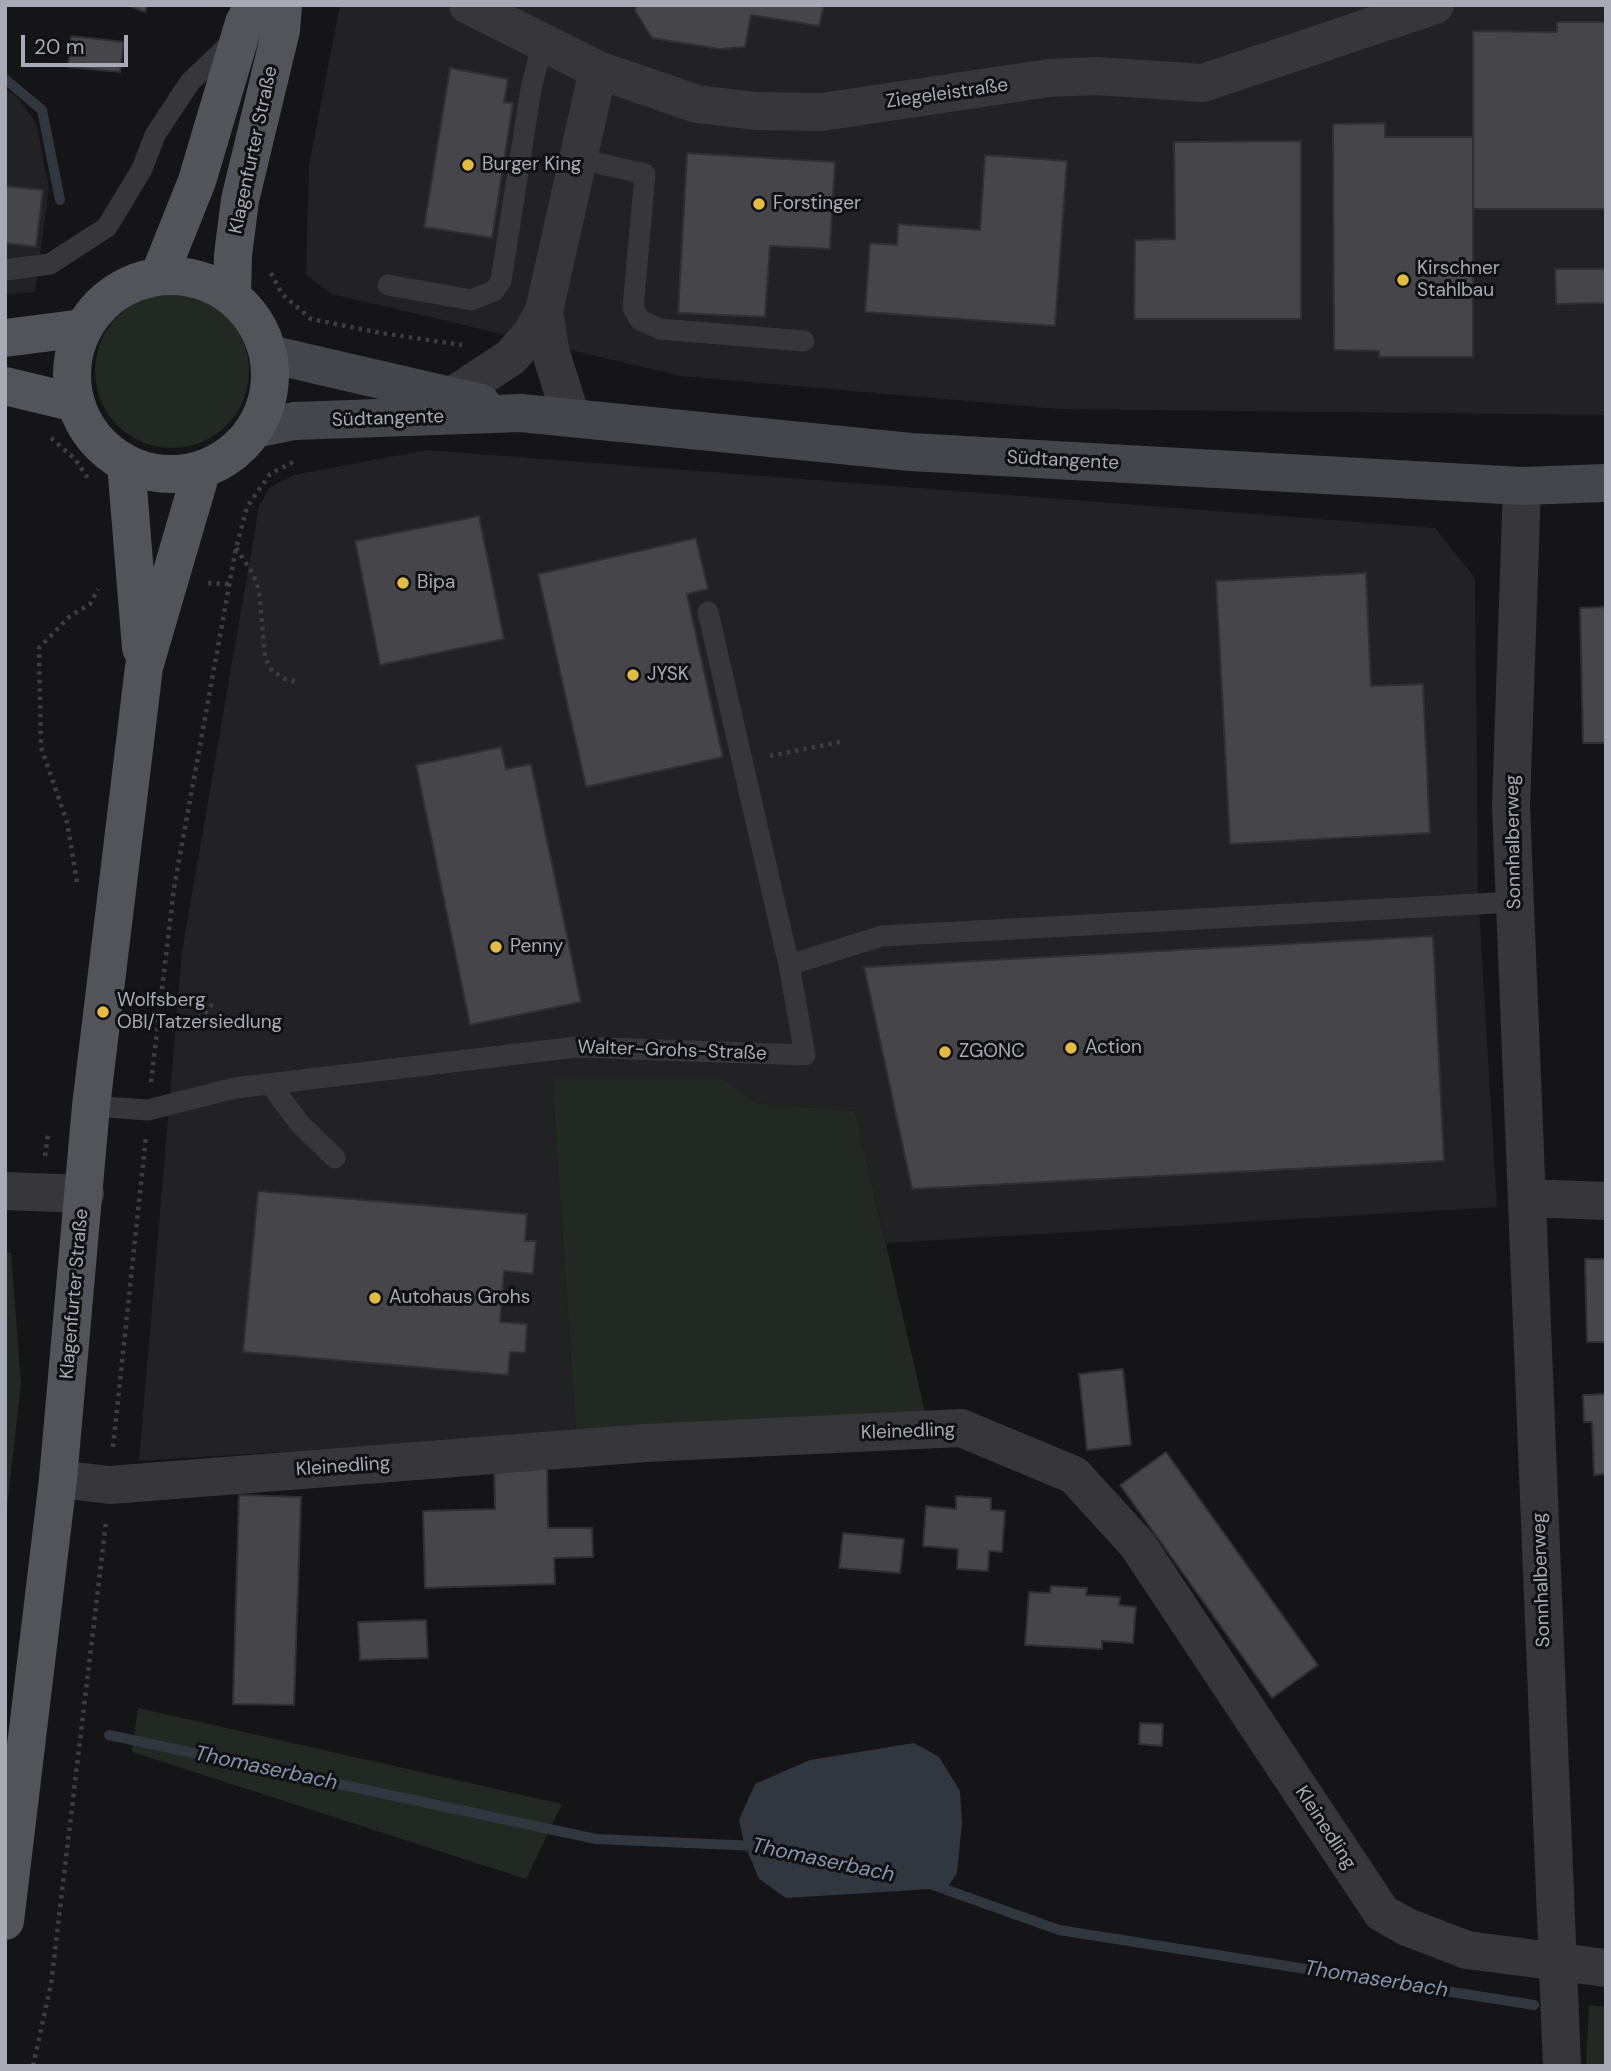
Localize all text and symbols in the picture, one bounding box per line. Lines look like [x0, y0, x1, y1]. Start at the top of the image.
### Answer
scale bar [24, 21, 131, 65]
text: 20 m [34, 33, 85, 61]
street label: Klagenfurter Straße [225, 64, 283, 236]
street label: Ziegeleistraße [884, 74, 1010, 114]
place label: Burger King [482, 154, 581, 176]
marker: Burger King [460, 157, 476, 173]
place label: Forstinger [773, 193, 861, 215]
marker: Forstinger [751, 196, 767, 212]
place label: Kirschner Stahlbau [1417, 258, 1500, 302]
marker: Kirschner Stahlbau [1395, 272, 1411, 288]
street label: Südtangente [331, 406, 445, 432]
street label: Südtangente [1006, 447, 1120, 475]
place label: Bipa [417, 572, 455, 594]
marker: Bipa [395, 575, 411, 591]
place label: JYSK [647, 664, 689, 686]
marker: JYSK [625, 667, 641, 683]
street label: Sonnhalberweg [1501, 774, 1527, 910]
place label: Penny [510, 936, 563, 958]
marker: Penny [488, 939, 504, 955]
place label: Wolfsberg OBI/Tatzersiedlung [117, 990, 282, 1034]
marker: Wolfsberg OBI/Tatzersiedlung [95, 1004, 111, 1020]
street label: Walter-Grohs-Straße [577, 1036, 767, 1066]
place label: Action [1085, 1037, 1142, 1059]
marker: Action [1063, 1040, 1079, 1056]
place label: ZGONC [959, 1041, 1025, 1063]
marker: ZGONC [937, 1044, 953, 1060]
street label: Klagenfurter Straße [56, 1208, 94, 1380]
place label: Autohaus Grohs [389, 1287, 530, 1309]
marker: Autohaus Grohs [367, 1290, 383, 1306]
street label: Kleinedling [860, 1419, 956, 1445]
street label: Kleinedling [295, 1452, 391, 1482]
street label: Sonnhalberweg [1528, 1512, 1556, 1648]
water label: Thomaserbach [192, 1742, 340, 1796]
street label: Kleinedling [1290, 1782, 1360, 1874]
water label: Thomaserbach [749, 1834, 897, 1888]
water label: Thomaserbach [1302, 1956, 1450, 2004]

